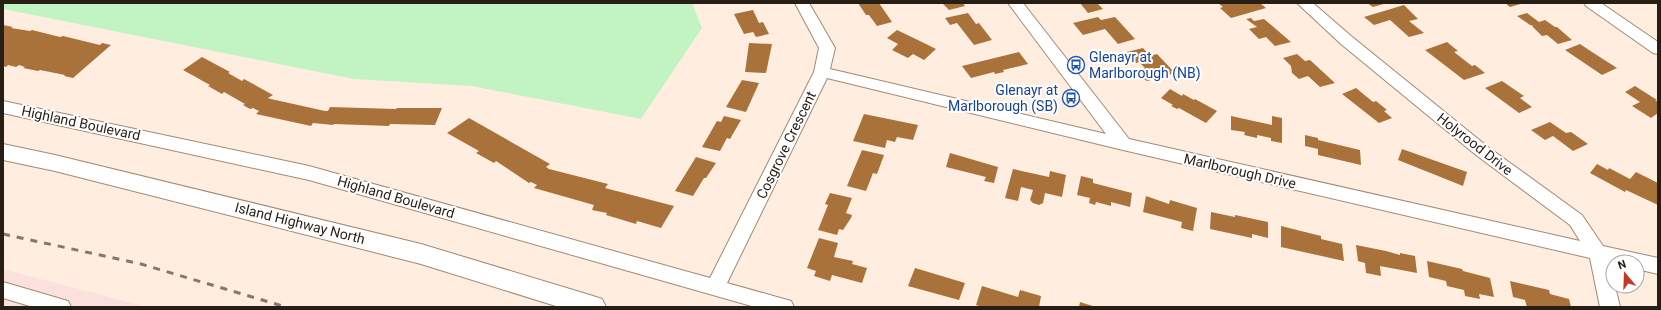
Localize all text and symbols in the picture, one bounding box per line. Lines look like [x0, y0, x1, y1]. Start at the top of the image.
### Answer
place label: Glenayr at Marlborough (NB) [1089, 49, 1201, 82]
bus stop icon: Glenayr at Marlborough (NB) [1066, 55, 1086, 75]
place label: Glenayr at Marlborough (SB) [948, 82, 1058, 115]
street label: Cosgrove Crescent [753, 88, 819, 201]
bus stop icon: Glenayr at Marlborough (SB) [1061, 88, 1081, 108]
street label: Highland Boulevard [20, 103, 142, 143]
street label: Holyrood Drive [1434, 110, 1516, 178]
street label: Marlborough Drive [1182, 150, 1298, 192]
street label: Highland Boulevard [336, 173, 456, 221]
street label: Island Highway North [233, 199, 367, 247]
north arrow [1605, 254, 1645, 294]
text: N [1616, 258, 1628, 272]

